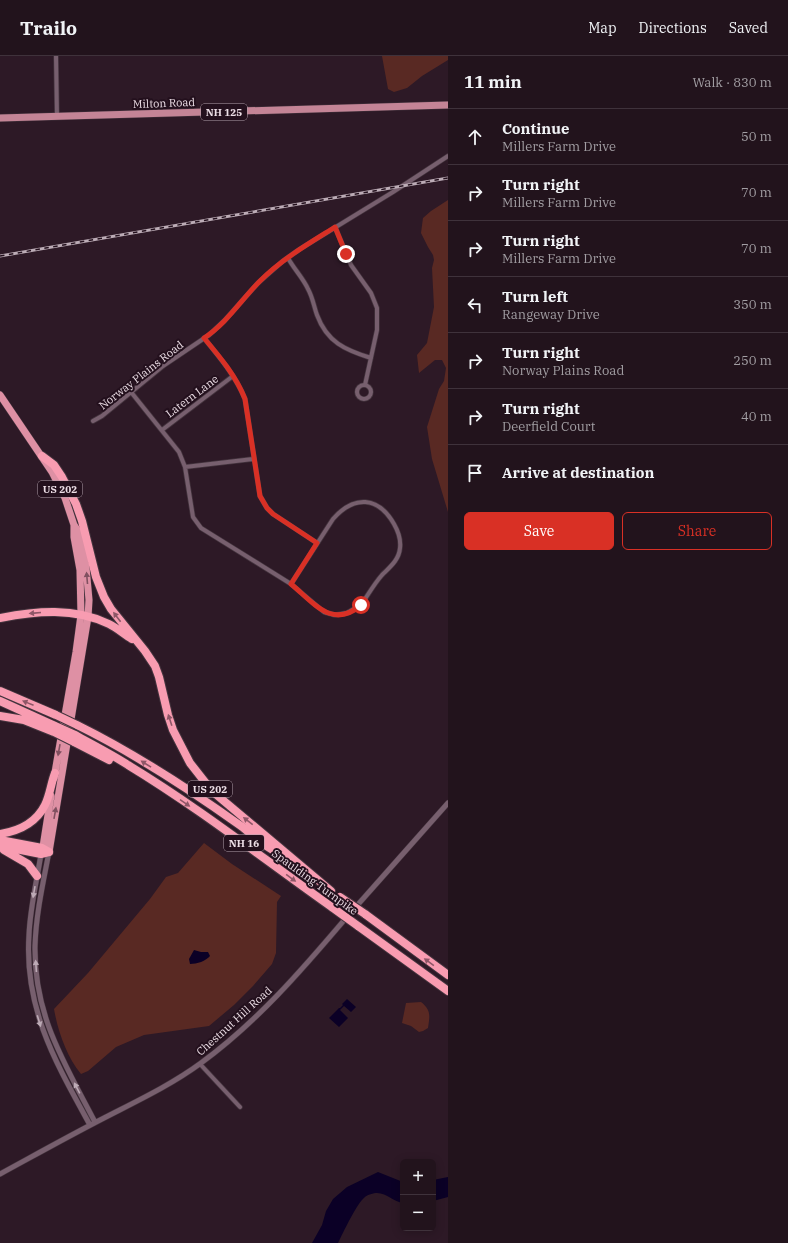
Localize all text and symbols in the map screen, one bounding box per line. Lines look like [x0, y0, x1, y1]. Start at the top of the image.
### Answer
text: Trailo [20, 16, 77, 40]
text: Map [588, 19, 617, 37]
text: Directions [639, 19, 707, 37]
text: Saved [729, 19, 768, 37]
text: 11 min [464, 71, 522, 93]
text: Walk · 830 m [693, 74, 772, 91]
street label: Milton Road [133, 95, 196, 111]
road number: NH 125 [201, 104, 247, 120]
text: Continue [502, 119, 569, 138]
icon: ahead [464, 126, 486, 148]
text: 50 m [741, 128, 772, 145]
text: Millers Farm Drive [502, 138, 616, 155]
text: Turn right [502, 175, 580, 194]
icon: right [464, 182, 486, 204]
text: 70 m [741, 184, 772, 201]
text: Millers Farm Drive [502, 194, 616, 211]
text: Turn right [502, 231, 580, 250]
icon: right [464, 238, 486, 260]
text: 70 m [741, 240, 772, 257]
route end [337, 245, 355, 263]
text: Millers Farm Drive [502, 250, 616, 267]
text: Turn left [502, 287, 568, 306]
icon: left [464, 294, 486, 316]
text: 350 m [733, 296, 772, 313]
text: Rangeway Drive [502, 306, 600, 323]
street label: Norway Plains Road [96, 337, 186, 412]
text: Turn right [502, 343, 580, 362]
icon: right [464, 350, 486, 372]
text: 250 m [733, 352, 772, 369]
text: Norway Plains Road [502, 362, 624, 379]
street label: Latern Lane [163, 372, 221, 420]
text: Turn right [502, 399, 580, 418]
icon: right [464, 406, 486, 428]
text: 40 m [741, 408, 772, 425]
text: Deerfield Court [502, 418, 595, 435]
icon: arrive [464, 462, 486, 484]
text: Arrive at destination [502, 463, 654, 482]
road number: US 202 [38, 481, 82, 497]
button: Save [464, 512, 614, 550]
button: Share [622, 512, 772, 550]
one-way arrow [83, 572, 90, 584]
route start [352, 596, 370, 614]
one-way arrow [28, 609, 41, 616]
one-way arrow [113, 611, 121, 622]
one-way arrow [23, 700, 34, 706]
one-way arrow [167, 714, 173, 726]
one-way arrow [56, 744, 62, 756]
one-way arrow [141, 760, 151, 768]
road number: US 202 [188, 781, 232, 797]
one-way arrow [180, 799, 191, 807]
one-way arrow [52, 807, 58, 820]
one-way arrow [242, 817, 253, 826]
road number: NH 16 [224, 835, 264, 851]
street label: Spaulding Turnpike [269, 846, 361, 918]
one-way arrow [286, 874, 297, 882]
one-way arrow [31, 886, 37, 898]
one-way arrow [424, 958, 434, 966]
one-way arrow [32, 960, 39, 972]
street label: Chestnut Hill Road [193, 983, 275, 1059]
one-way arrow [36, 1015, 42, 1027]
one-way arrow [74, 1082, 80, 1094]
map controls [400, 1159, 436, 1231]
button: + [400, 1159, 436, 1195]
button: − [400, 1195, 436, 1231]

